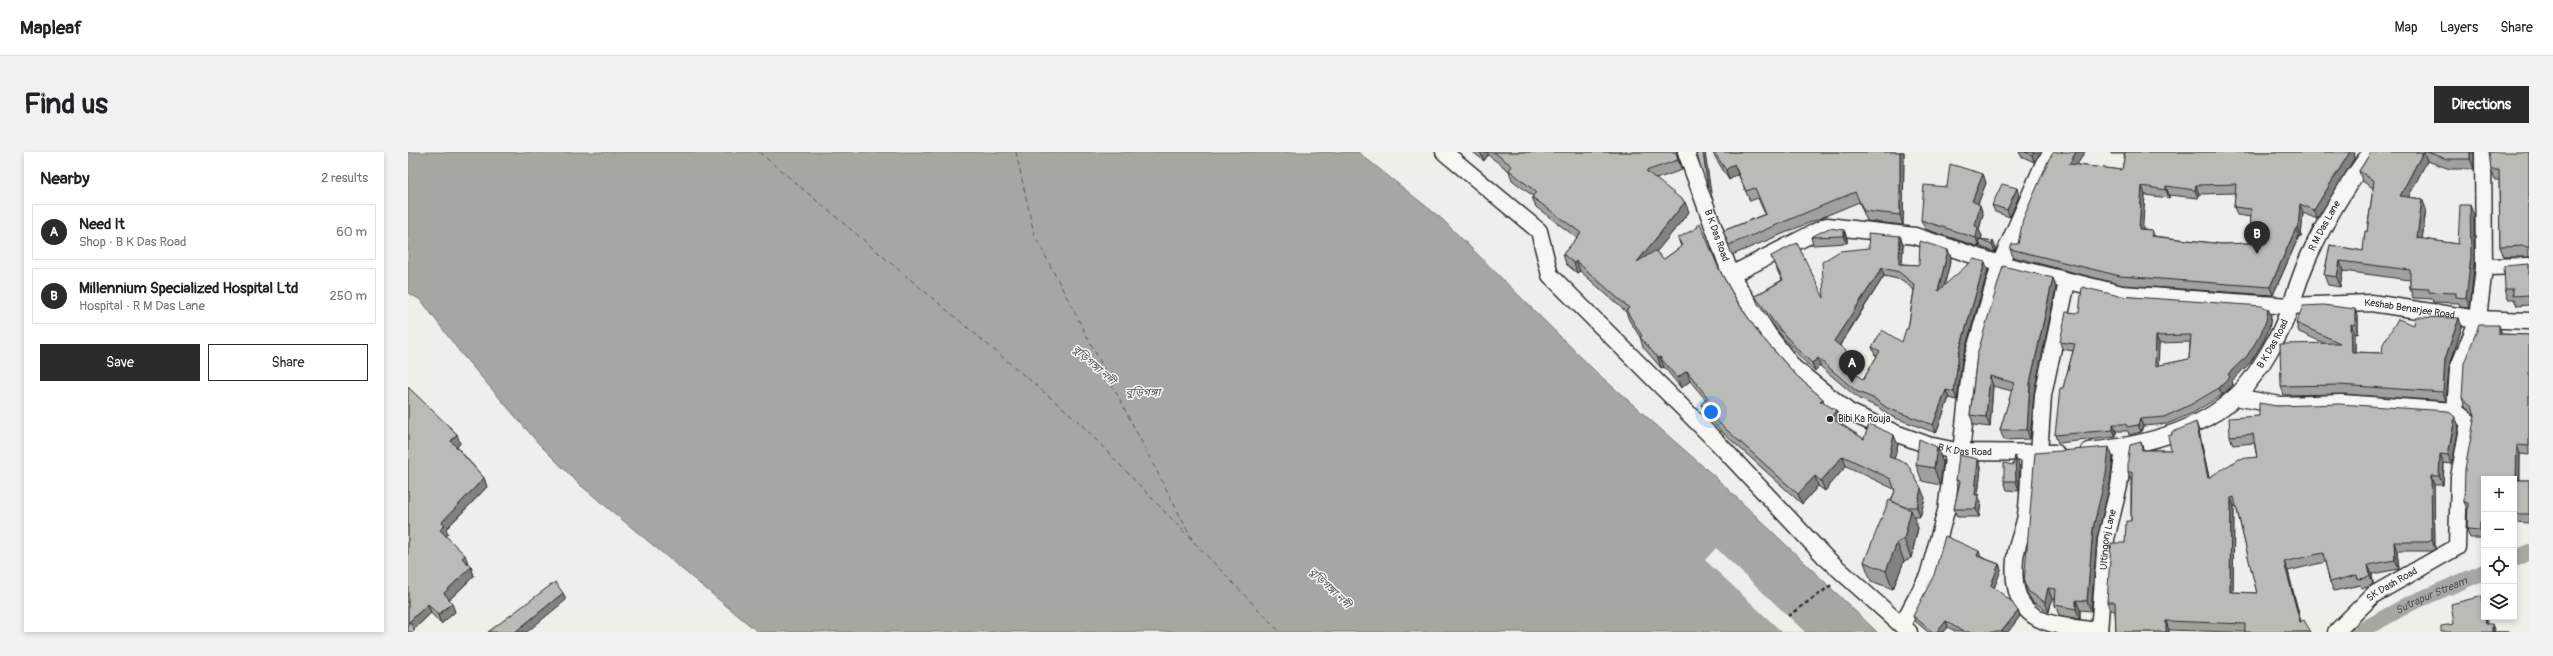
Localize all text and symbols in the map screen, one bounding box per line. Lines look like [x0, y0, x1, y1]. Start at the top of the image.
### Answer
text: Mapleaf [20, 16, 82, 40]
text: Map [2395, 19, 2418, 36]
text: Layers [2440, 19, 2478, 36]
text: Share [2500, 19, 2533, 36]
button: Directions [2434, 86, 2529, 123]
text: Find us [24, 87, 108, 122]
text: Nearby [40, 168, 89, 189]
text: 2 results [321, 170, 368, 186]
street label: R M Das Lane [2306, 198, 2343, 253]
street label: B K Das Road [1702, 208, 1732, 263]
text: Need It [79, 215, 125, 234]
pin: B [2244, 221, 2270, 254]
text: A [50, 224, 58, 240]
text: 60 m [336, 224, 367, 240]
text: Shop · B K Das Road [79, 234, 186, 250]
text: Millennium Specialized Hospital Ltd [79, 279, 298, 298]
text: B [50, 288, 58, 304]
text: 250 m [329, 288, 367, 304]
street label: Keshab Benarjee Road [2364, 297, 2456, 321]
text: Hospital · R M Das Lane [79, 298, 205, 314]
street label: B K Das Road [2254, 317, 2291, 371]
water label: বুড়িগঙ্গা নদী [1070, 342, 1120, 389]
button: Save [40, 344, 200, 381]
button: Share [208, 344, 368, 381]
pin: A [1839, 350, 1865, 383]
water label: বুড়িগঙ্গা [1126, 386, 1163, 399]
your location [1701, 402, 1721, 422]
place label: Bibi Ka Rouja [1838, 413, 1891, 425]
marker: Bibi Ka Rouja [1825, 414, 1835, 424]
street label: B K Das Road [1937, 441, 1992, 458]
map controls [2481, 476, 2517, 620]
button: + [2481, 476, 2517, 512]
street label: Ultingonj Lane [2098, 508, 2119, 570]
button: − [2481, 512, 2517, 548]
button: locate [2481, 548, 2517, 584]
water label: বুড়িগঙ্গা নদী [1306, 565, 1355, 613]
street label: SK Dash Road [2364, 565, 2420, 604]
water label: Sutrapur Stream [2393, 573, 2470, 617]
button: layers [2481, 584, 2517, 620]

